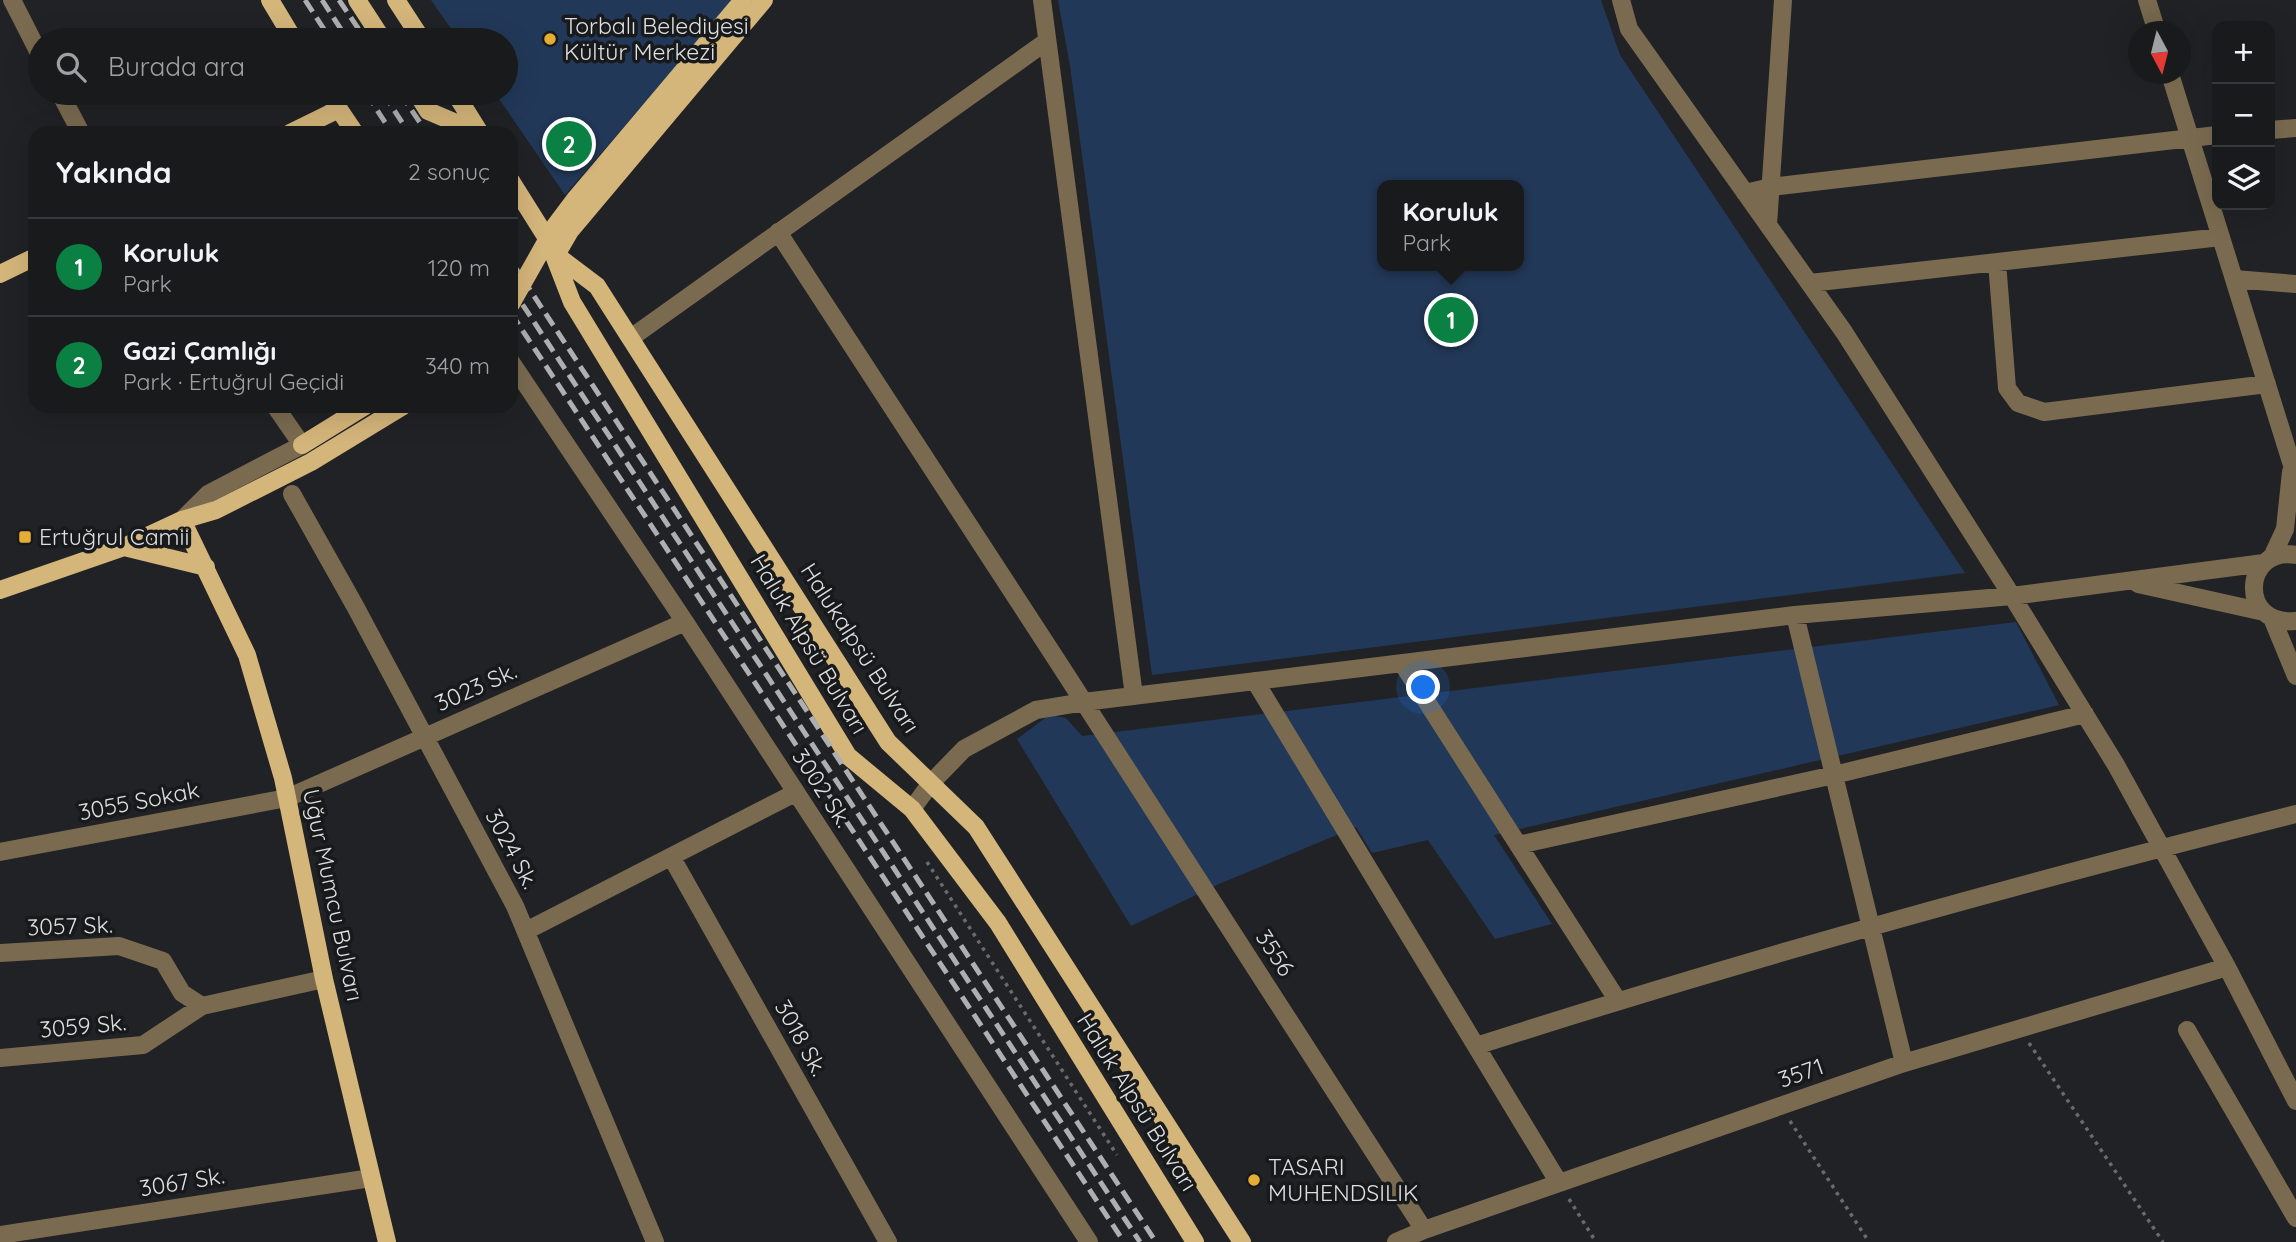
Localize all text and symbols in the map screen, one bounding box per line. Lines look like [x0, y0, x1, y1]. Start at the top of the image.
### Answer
place label: Torbalı Belediyesi Kültür Merkezi [564, 11, 749, 66]
north arrow [2128, 21, 2191, 84]
map controls [2212, 21, 2275, 210]
button: + [2212, 21, 2275, 84]
search box [28, 28, 518, 105]
marker: Torbalı Belediyesi Kültür Merkezi [542, 31, 558, 47]
icon: search [52, 48, 90, 86]
text: Burada ara [108, 50, 245, 83]
button: − [2212, 84, 2275, 147]
pin: 2 [546, 118, 592, 170]
button: layers [2212, 147, 2275, 210]
text: Yakında [56, 153, 171, 191]
text: 2 sonuç [408, 157, 490, 186]
popup [1377, 180, 1524, 271]
text: Koruluk [1402, 195, 1499, 228]
text: Park [1402, 228, 1451, 257]
text: Koruluk [123, 236, 219, 269]
text: 1 [75, 253, 83, 282]
text: 120 m [428, 253, 490, 282]
text: Park [123, 269, 172, 298]
pin: 1 [1428, 294, 1474, 346]
text: Gazi Çamlığı [123, 334, 276, 367]
text: 2 [72, 351, 86, 380]
text: 340 m [425, 351, 490, 380]
text: Park · Ertuğrul Geçidi [123, 367, 344, 396]
place label: Ertuğrul Camii [39, 522, 189, 551]
marker: Ertuğrul Camii [17, 529, 33, 545]
street label: Haluk Alpsü Bulvarı [744, 549, 874, 739]
street label: Halukalpsü Bulvarı [795, 557, 926, 738]
street label: 3023 Sk. [431, 656, 521, 717]
your location [1406, 670, 1440, 704]
street label: 3002 Sk. [786, 743, 859, 832]
street label: 3055 Sokak [76, 775, 202, 826]
street label: Uğur Mumcu Bulvarı [297, 786, 370, 1004]
street label: 3024 Sk. [479, 804, 545, 894]
street label: 3057 Sk. [27, 910, 113, 941]
street label: 3556 [1250, 924, 1301, 981]
street label: 3018 Sk. [769, 995, 834, 1081]
street label: 3059 Sk. [38, 1007, 127, 1044]
street label: Haluk Alpsü Bulvarı [1071, 1007, 1204, 1196]
street label: 3571 [1774, 1051, 1827, 1094]
place label: TASARI MUHENDSILIK [1268, 1152, 1419, 1207]
street label: 3067 Sk. [137, 1160, 226, 1203]
marker: TASARI MUHENDSILIK [1246, 1172, 1262, 1188]

